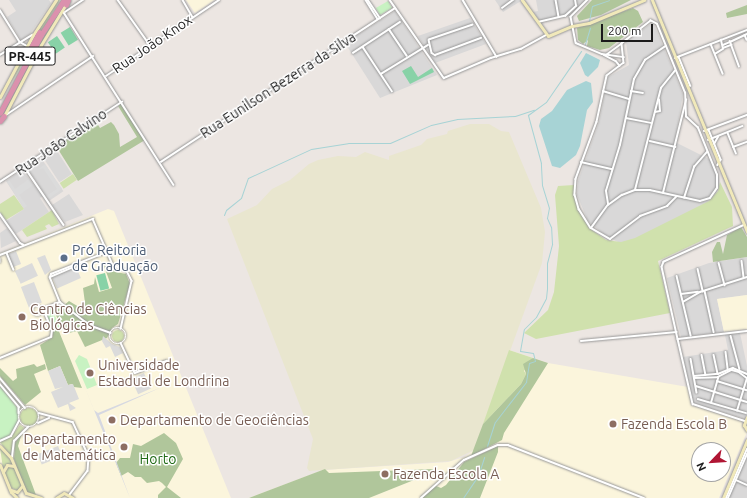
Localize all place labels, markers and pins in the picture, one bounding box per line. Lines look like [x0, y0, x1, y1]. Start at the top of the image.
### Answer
place label: Pró Reitoria de Graduação [72, 242, 158, 274]
marker: Pró Reitoria de Graduação [59, 253, 69, 263]
place label: Centro de Ciências Biológicas [30, 301, 146, 334]
marker: Centro de Ciências Biológicas [17, 312, 27, 322]
place label: Universidade Estadual de Londrina [98, 357, 229, 390]
marker: Universidade Estadual de Londrina [85, 368, 95, 378]
place label: Departamento de Geociências [120, 412, 309, 428]
marker: Departamento de Geociências [107, 415, 117, 425]
place label: Fazenda Escola B [621, 416, 727, 432]
marker: Fazenda Escola B [608, 419, 618, 429]
place label: Departamento de Matemática [22, 431, 116, 464]
marker: Departamento de Matemática [119, 442, 129, 452]
place label: Fazenda Escola A [393, 466, 499, 482]
marker: Fazenda Escola A [380, 469, 390, 479]

